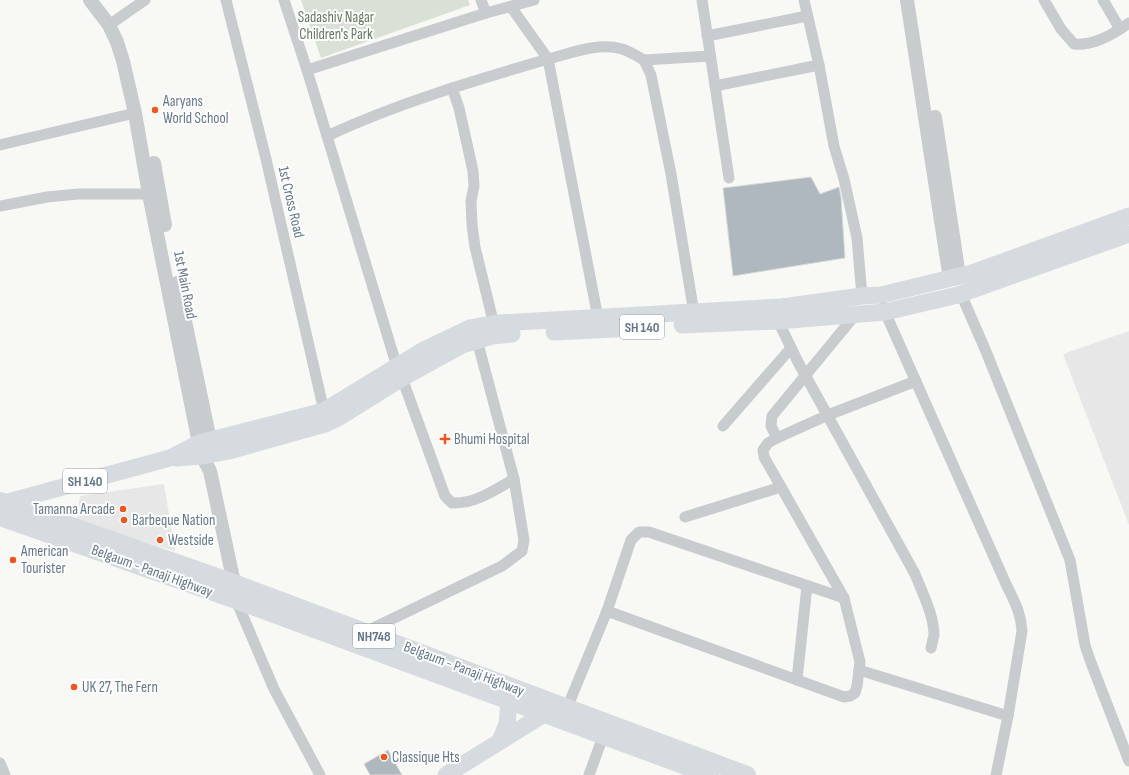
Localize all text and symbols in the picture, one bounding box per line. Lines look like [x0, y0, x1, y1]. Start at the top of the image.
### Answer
park label: Sadashiv Nagar Children's Park [298, 8, 375, 44]
place label: Aaryans World School [162, 92, 229, 128]
marker: Aaryans World School [150, 105, 160, 115]
street label: 1st Cross Road [274, 164, 308, 240]
street label: 1st Main Road [169, 249, 201, 321]
road number: SH 140 [620, 315, 664, 339]
place label: Bhumi Hospital [454, 430, 529, 449]
marker: Bhumi Hospital [439, 433, 451, 445]
road number: SH 140 [63, 469, 107, 493]
place label: Tamanna Arcade [33, 500, 115, 519]
marker: Tamanna Arcade [118, 504, 128, 514]
place label: Barbeque Nation [132, 511, 215, 530]
marker: Barbeque Nation [119, 515, 129, 525]
place label: Westside [168, 531, 214, 550]
marker: Westside [155, 535, 165, 545]
street label: Belgaum - Panaji Highway [89, 540, 215, 602]
place label: American Tourister [20, 542, 68, 578]
marker: American Tourister [8, 555, 18, 565]
road number: NH748 [353, 624, 395, 648]
street label: Belgaum - Panaji Highway [401, 637, 527, 701]
place label: UK 27, The Fern [82, 678, 158, 697]
marker: UK 27, The Fern [69, 682, 79, 692]
place label: Classique Hts [392, 748, 460, 767]
marker: Classique Hts [379, 752, 389, 762]

